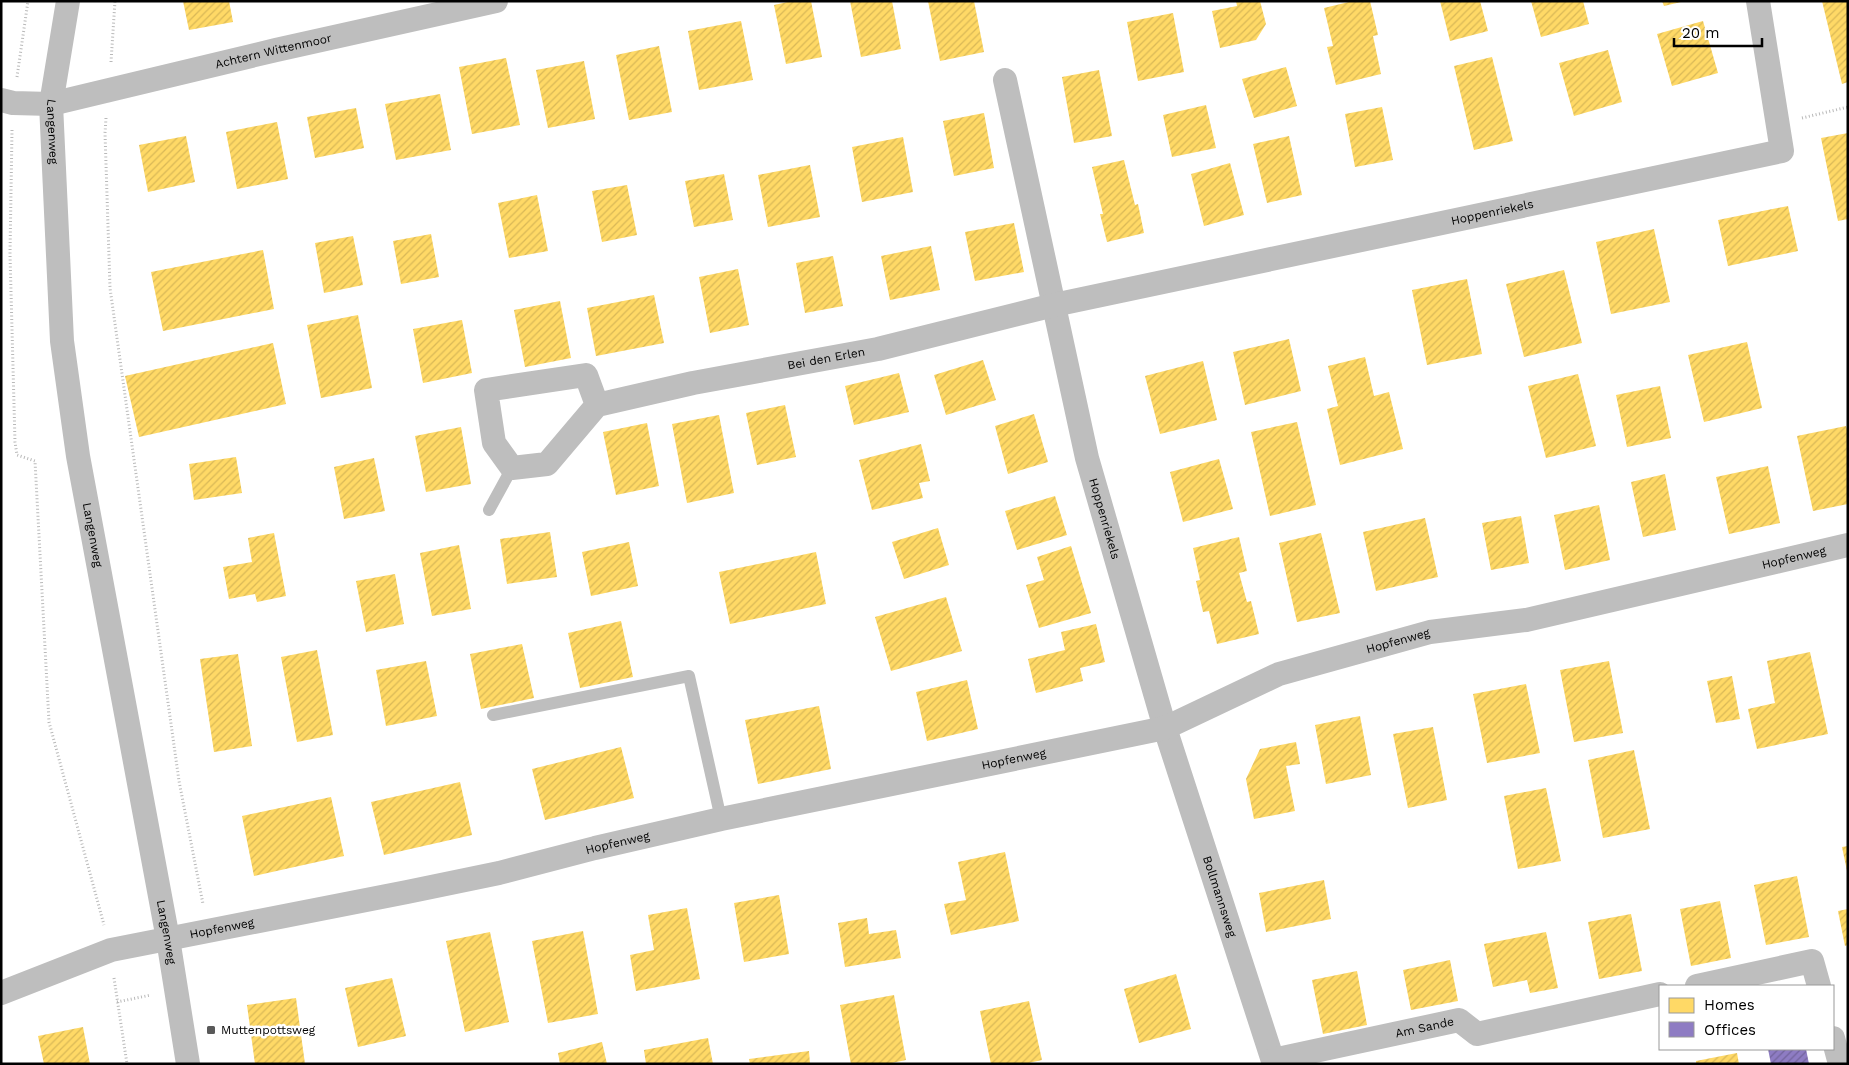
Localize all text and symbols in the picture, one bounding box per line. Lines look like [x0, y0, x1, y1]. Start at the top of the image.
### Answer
scale bar [1674, 15, 1762, 47]
text: 20 m [1682, 24, 1720, 42]
street label: Achtern Wittenmoor [214, 31, 333, 71]
street label: Langenweg [44, 98, 61, 165]
street label: Hoppenriekels [1450, 197, 1535, 228]
street label: Bei den Erlen [786, 345, 866, 373]
street label: Hoppenriekels [1086, 476, 1123, 561]
street label: Langenweg [80, 502, 106, 569]
street label: Hopfenweg [1760, 543, 1828, 572]
street label: Hopfenweg [1365, 625, 1432, 656]
street label: Hopfenweg [980, 745, 1048, 772]
street label: Hopfenweg [584, 829, 652, 857]
street label: Bollmannsweg [1200, 854, 1240, 940]
street label: Langenweg [154, 899, 179, 966]
street label: Hopfenweg [188, 915, 256, 941]
legend [1659, 985, 1834, 1050]
text: Homes [1704, 996, 1755, 1014]
street label: Am Sande [1394, 1014, 1455, 1041]
text: Offices [1704, 1021, 1756, 1039]
place label: Muttenpottsweg [221, 1023, 316, 1037]
marker: Muttenpottsweg [205, 1024, 217, 1036]

